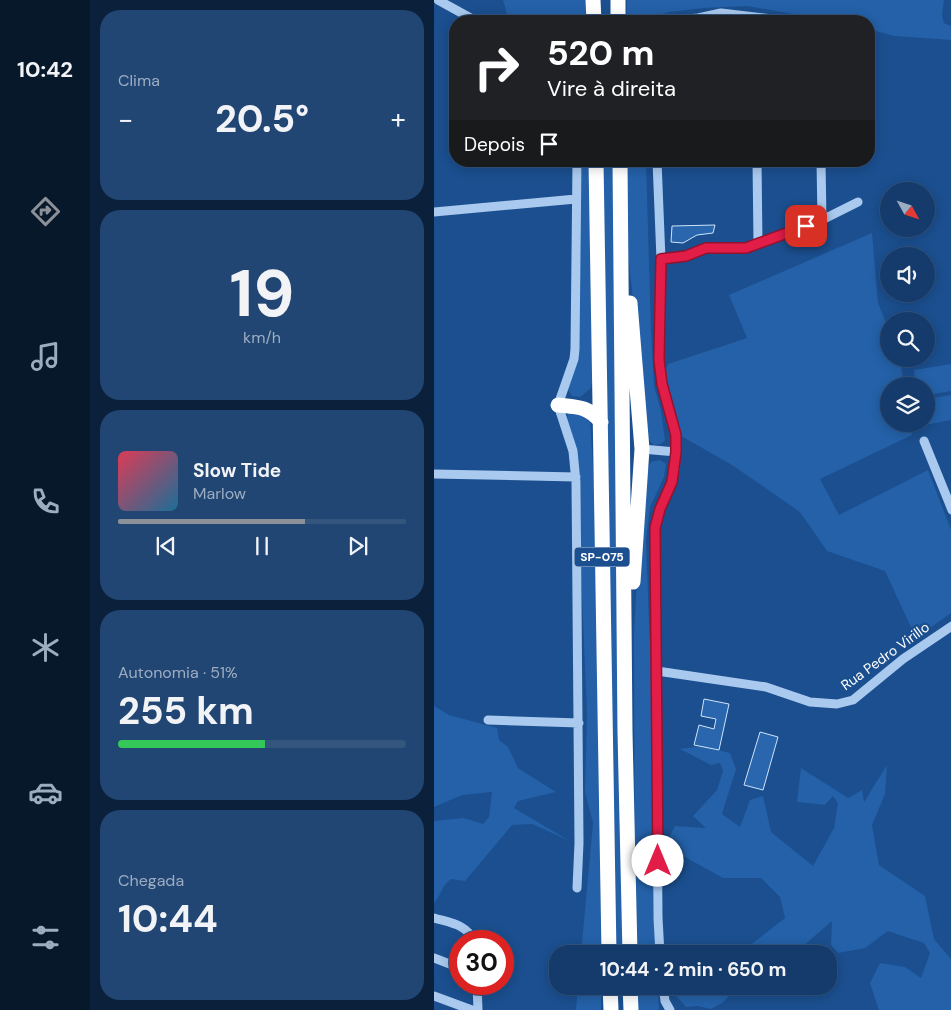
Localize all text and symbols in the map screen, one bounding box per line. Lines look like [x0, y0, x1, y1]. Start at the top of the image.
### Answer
text: 520 m [547, 30, 654, 76]
icon: right [464, 35, 529, 100]
text: 10:42 [17, 55, 73, 84]
text: Clima [118, 70, 160, 91]
text: Vire à direita [547, 74, 676, 103]
text: 20.5° [215, 94, 309, 144]
text: − [118, 101, 133, 138]
text: + [391, 101, 406, 138]
icon: arrive [535, 130, 563, 158]
text: Depois [464, 132, 525, 157]
north arrow [880, 182, 935, 238]
map controls [880, 182, 935, 432]
icon: directions [28, 194, 63, 229]
pin [785, 205, 827, 247]
icon: arrive [792, 212, 820, 240]
button: sound [880, 247, 935, 302]
text: 19 [230, 252, 294, 336]
button: search [880, 312, 935, 367]
text: km/h [243, 327, 281, 348]
icon: music [28, 339, 63, 374]
button: layers [880, 377, 935, 432]
text: Slow Tide [193, 458, 281, 483]
text: Marlow [193, 483, 246, 504]
icon: phone [28, 484, 63, 519]
icon: previous [152, 532, 180, 560]
icon: pause [248, 532, 276, 560]
icon: next [344, 532, 372, 560]
road number: SP-075 [574, 548, 630, 566]
street label: Rua Pedro Virillo [837, 618, 933, 694]
icon: climate [28, 630, 63, 665]
text: Autonomia · 51% [118, 662, 238, 683]
text: 255 km [118, 686, 254, 736]
icon: car [28, 775, 63, 810]
position arrow [631, 834, 683, 886]
text: Chegada [118, 870, 184, 891]
text: 10:44 [118, 894, 218, 944]
icon: filters [28, 920, 63, 955]
speed limit sign: 30 [449, 930, 514, 995]
text: 10:44 · 2 min · 650 m [600, 957, 786, 982]

